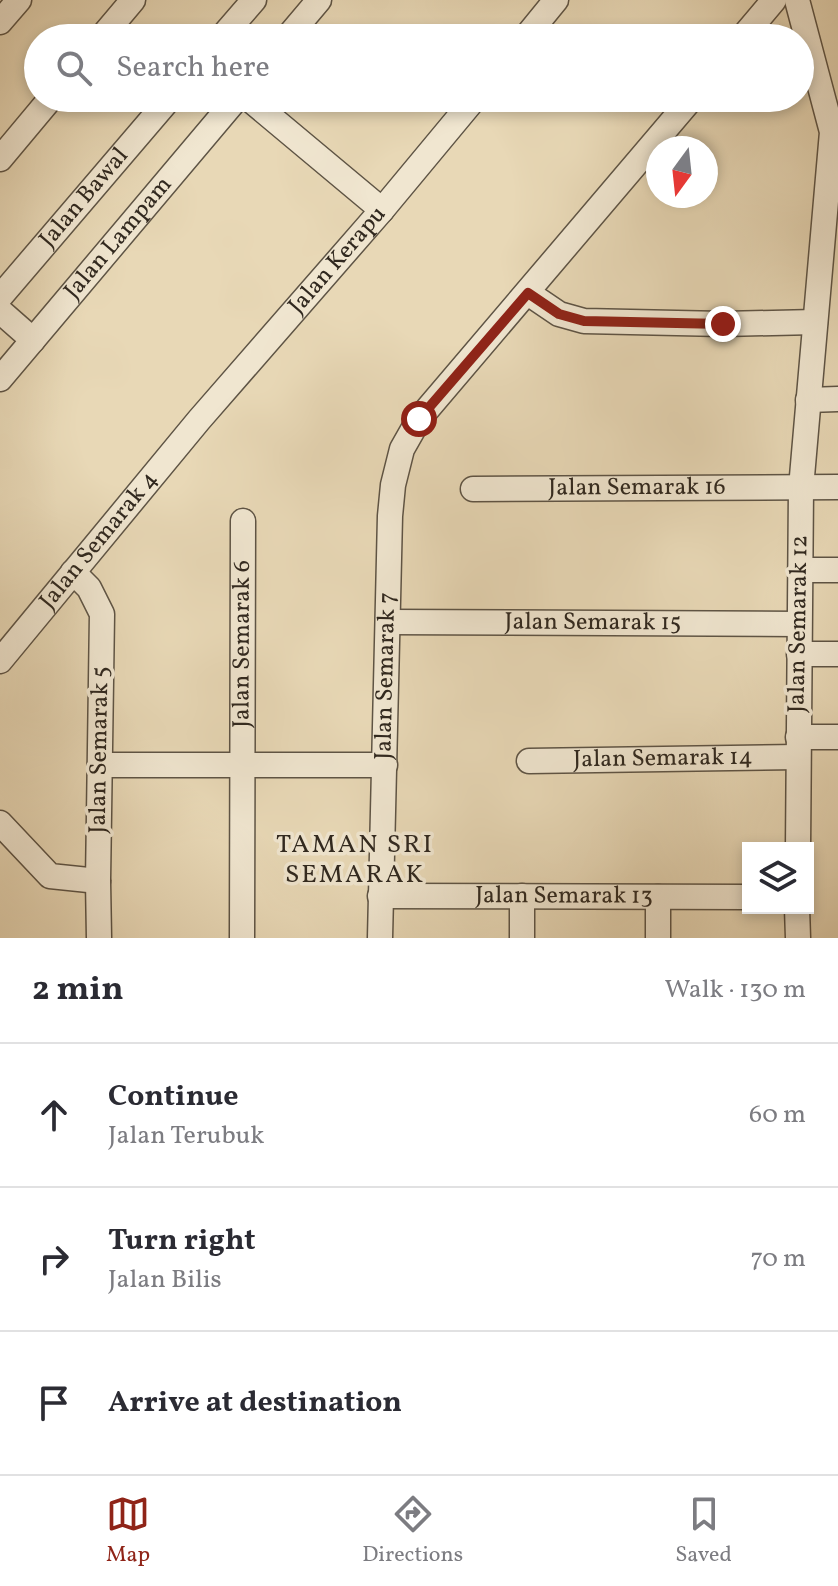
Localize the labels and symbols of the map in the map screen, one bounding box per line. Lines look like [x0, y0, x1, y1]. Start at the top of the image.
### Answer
north arrow [646, 136, 718, 208]
street label: Jalan Bawal [32, 141, 137, 256]
street label: Jalan Lampam [57, 169, 181, 307]
street label: Jalan Kerapu [281, 199, 395, 322]
route end [705, 306, 741, 342]
route start [401, 401, 437, 437]
street label: Jalan Semarak 4 [32, 464, 167, 617]
street label: Jalan Semarak 16 [548, 471, 726, 506]
street label: Jalan Semarak 12 [780, 535, 818, 713]
street label: Jalan Semarak 6 [226, 560, 260, 728]
street label: Jalan Semarak 7 [367, 592, 405, 760]
street label: Jalan Semarak 15 [505, 606, 681, 640]
street label: Jalan Semarak 5 [82, 666, 118, 834]
street label: Jalan Semarak 14 [573, 741, 753, 777]
district label: TAMAN SRI SEMARAK [276, 827, 434, 893]
street label: Jalan Semarak 13 [475, 879, 653, 914]

